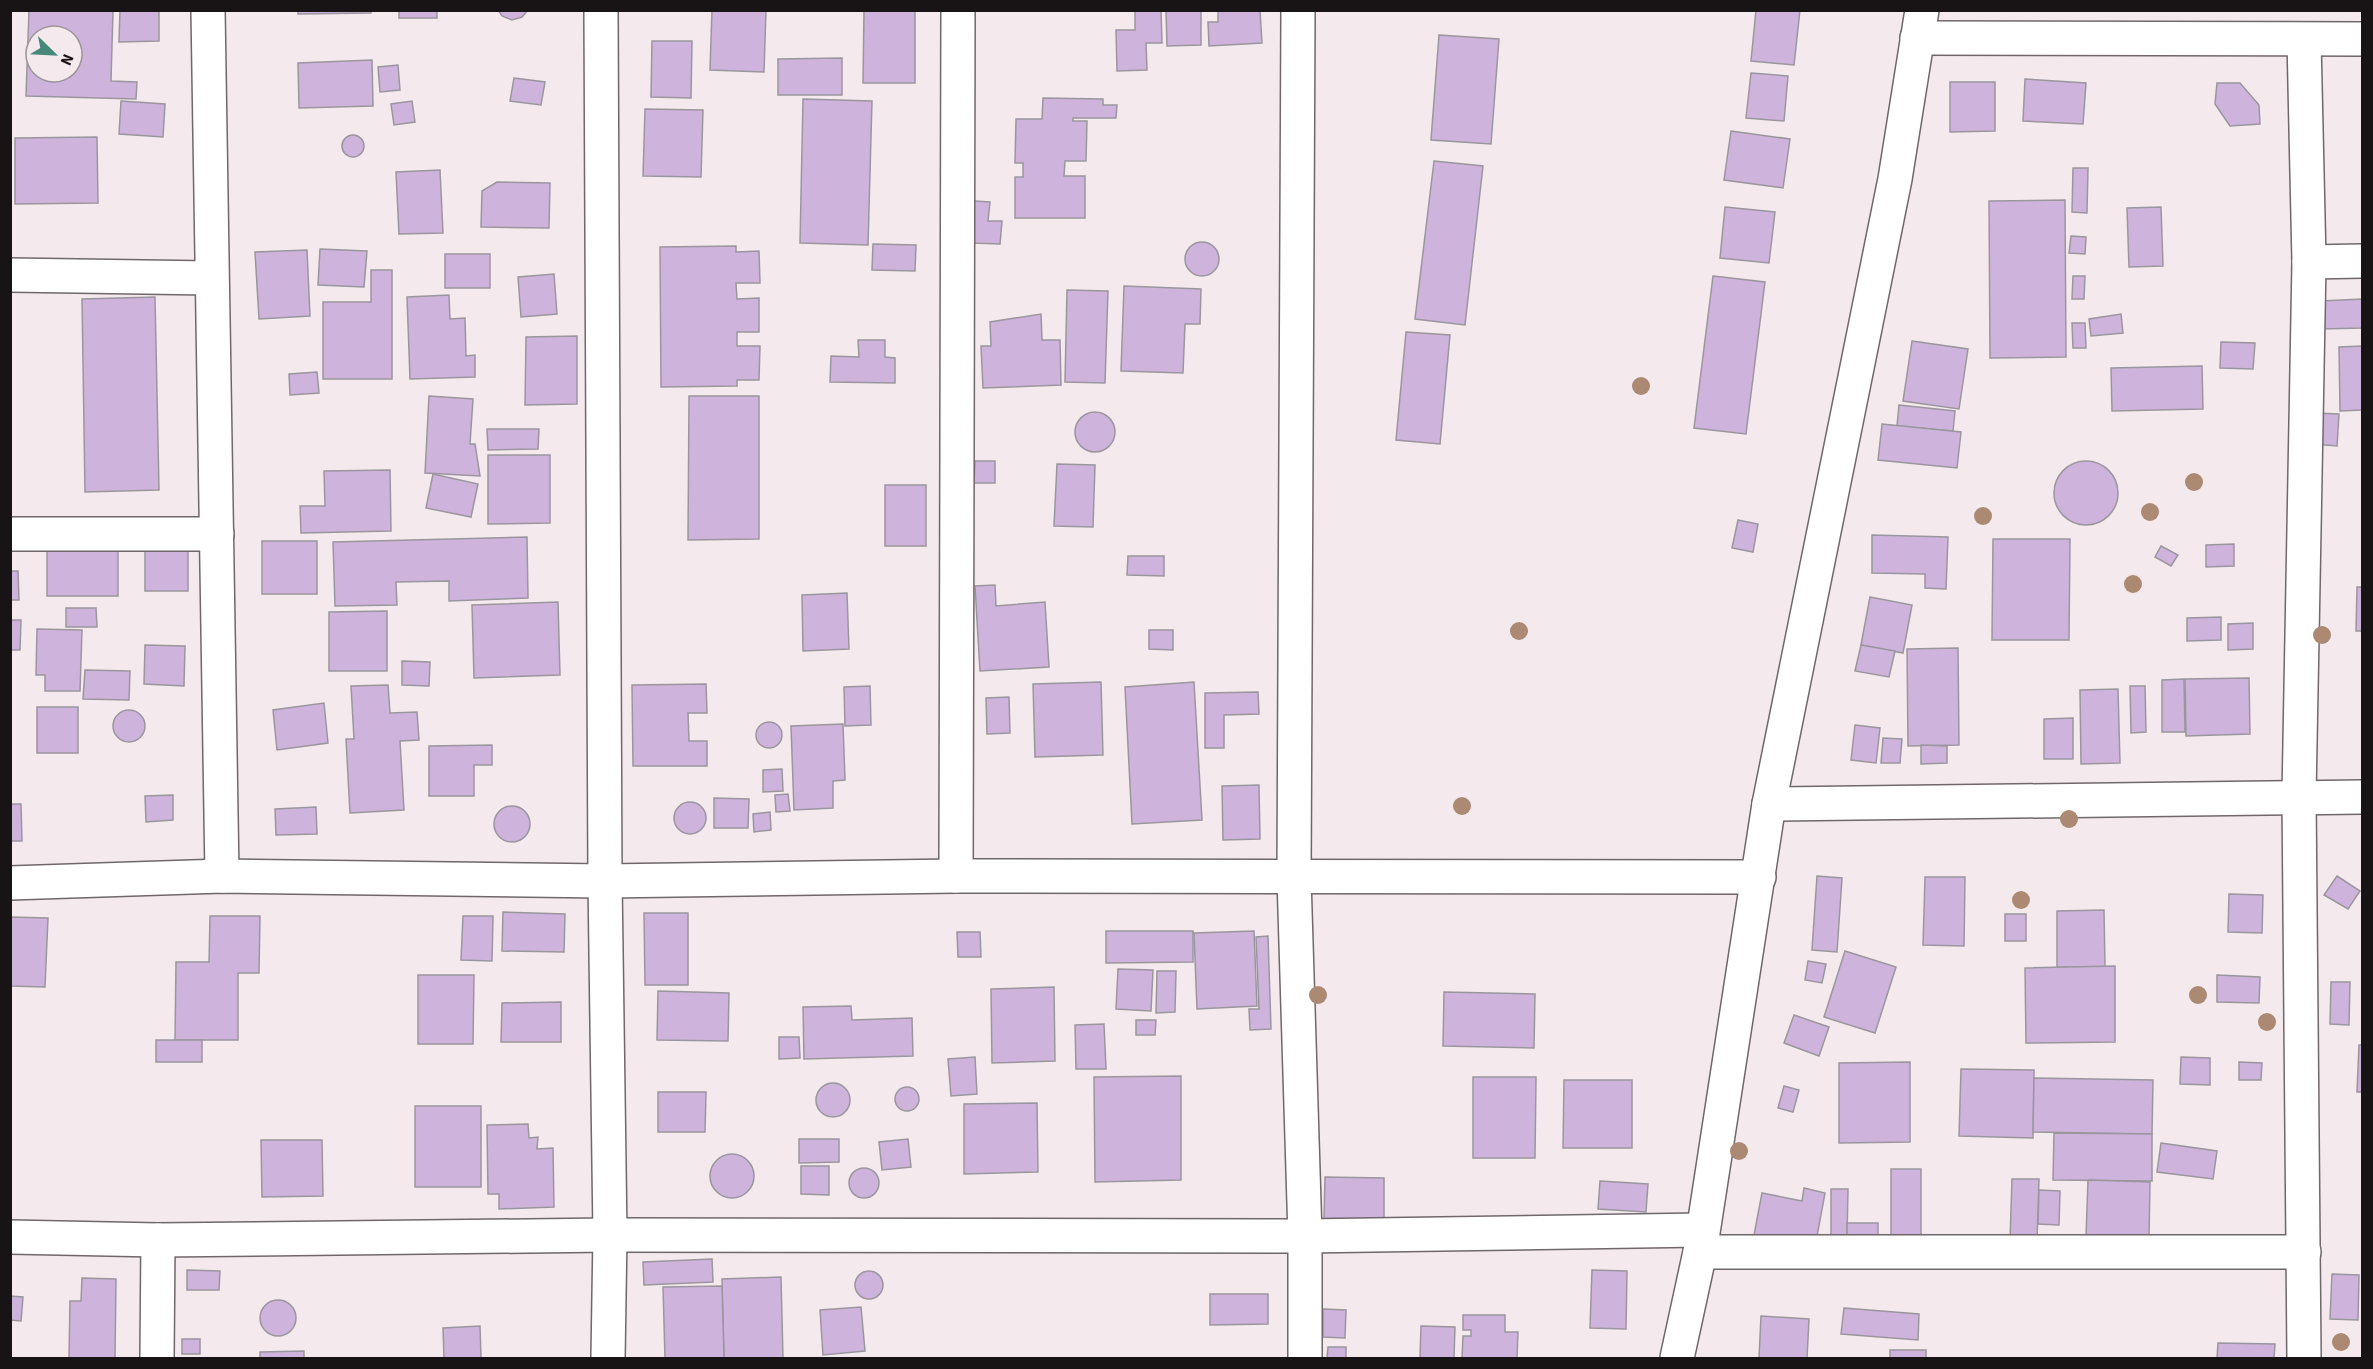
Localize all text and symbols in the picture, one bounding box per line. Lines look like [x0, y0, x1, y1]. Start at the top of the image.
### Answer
north arrow [24, 24, 84, 84]
text: N [55, 50, 79, 69]

